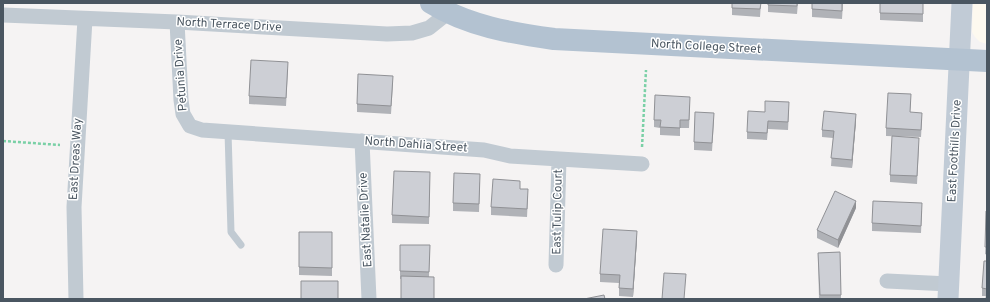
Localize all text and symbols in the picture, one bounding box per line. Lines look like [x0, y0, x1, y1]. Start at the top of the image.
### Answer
street label: North Terrace Drive [176, 14, 282, 36]
street label: North College Street [650, 36, 762, 58]
street label: Petunia Drive [170, 38, 192, 112]
street label: East Foothills Drive [944, 99, 966, 203]
street label: East Dreas Way [66, 118, 86, 200]
street label: North Dahlia Street [364, 133, 468, 157]
street label: East Tulip Court [549, 169, 567, 255]
street label: East Natalie Drive [356, 172, 376, 268]

